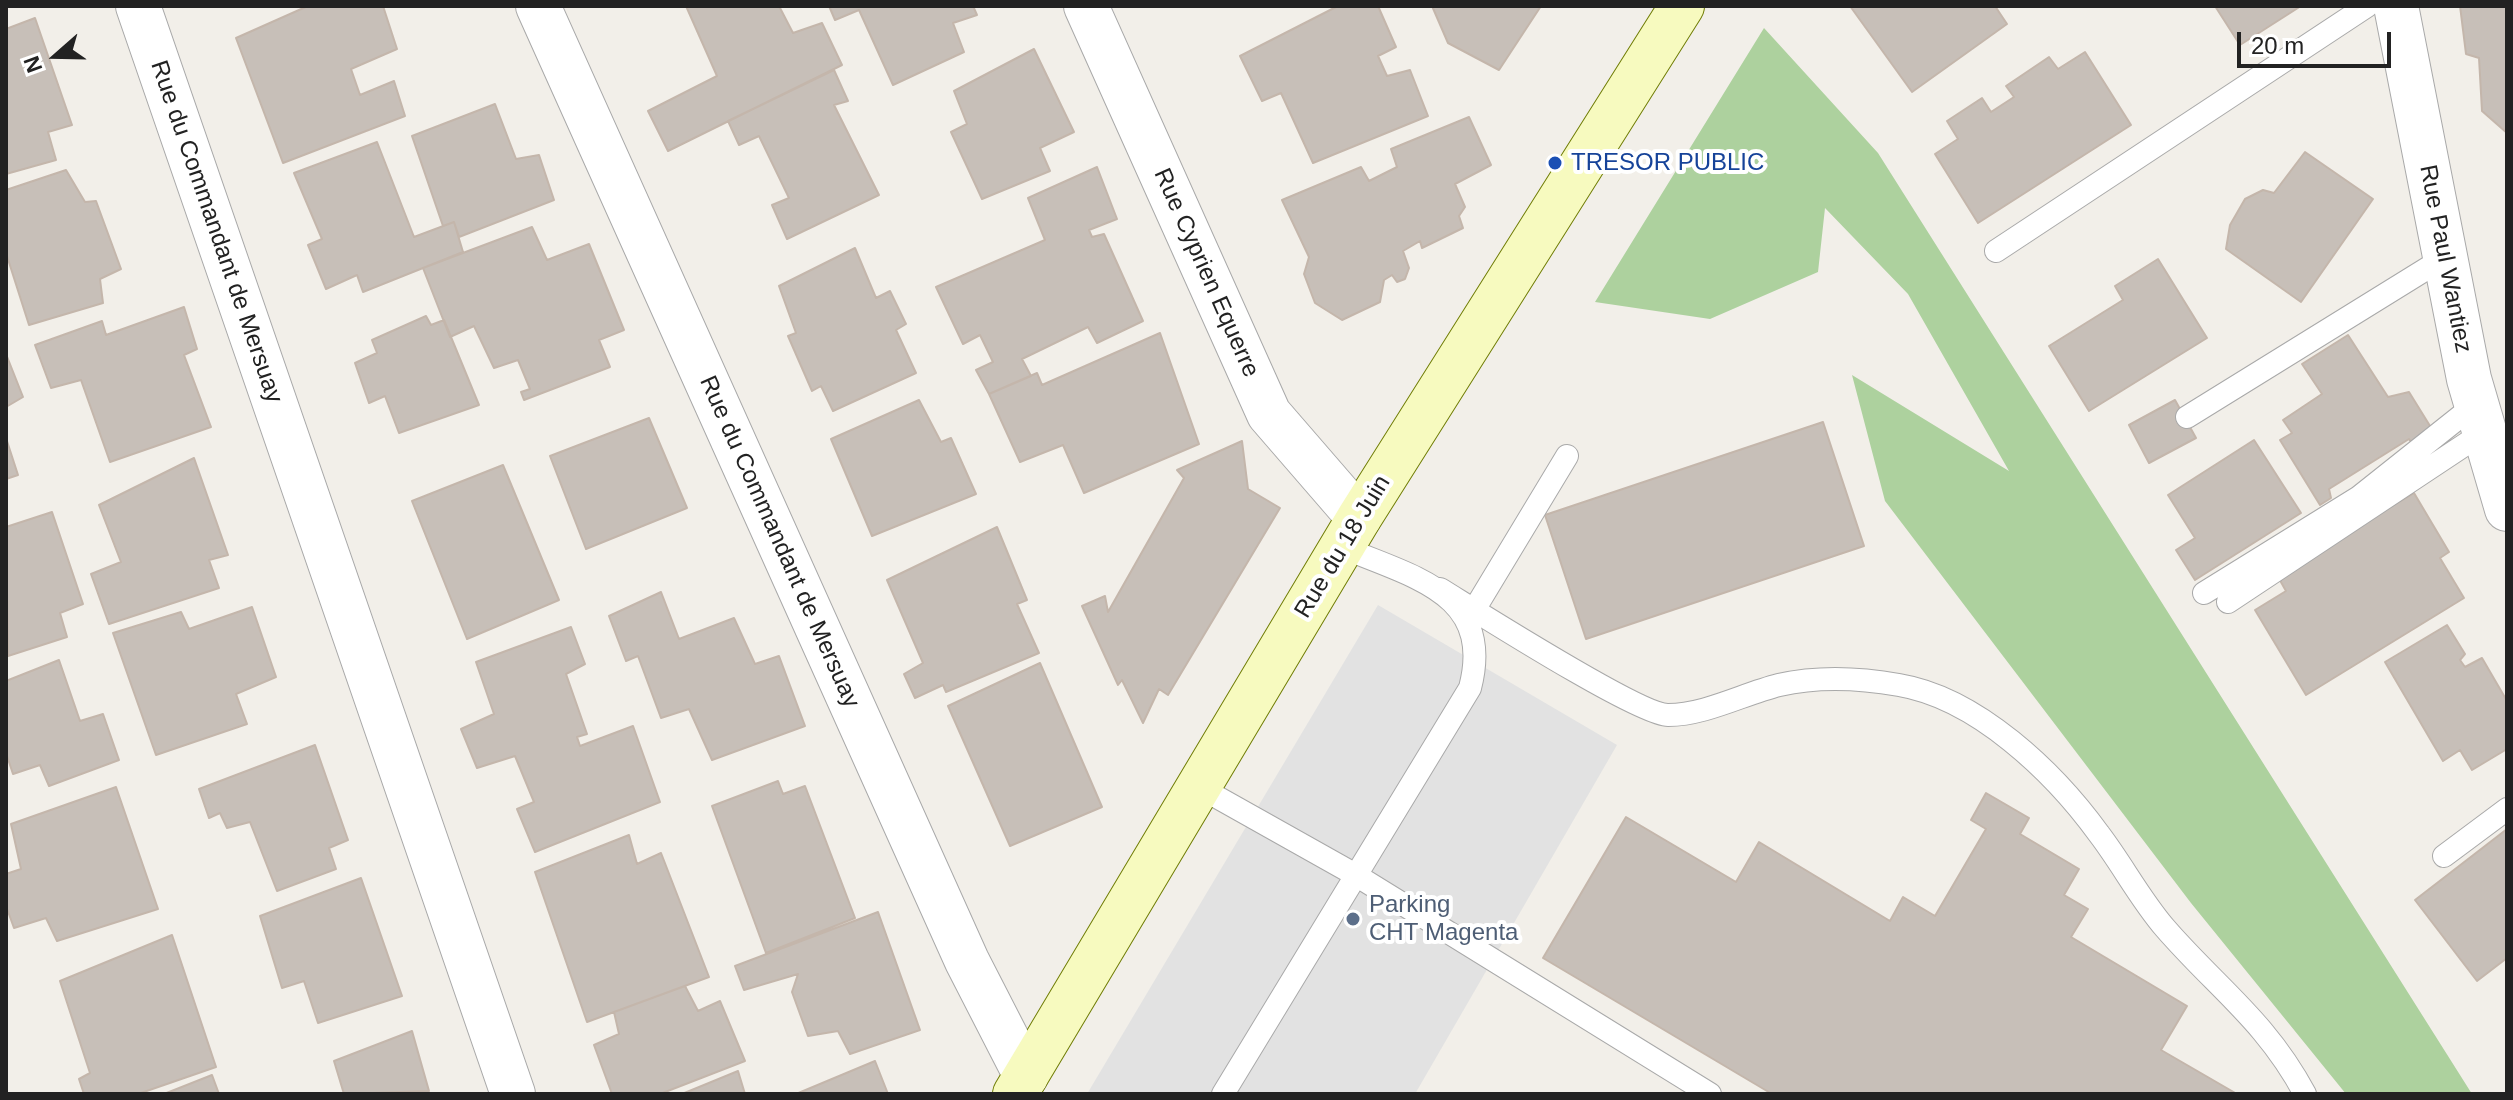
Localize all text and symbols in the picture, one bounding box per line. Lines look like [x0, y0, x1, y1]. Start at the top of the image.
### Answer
north arrow [16, 16, 96, 96]
scale bar [2241, 16, 2395, 66]
text: 20 m [2251, 32, 2304, 59]
text: N [19, 53, 47, 76]
street label: Rue du Commandant de Mersuay [144, 57, 288, 407]
place label: TRESOR PUBLIC [1571, 149, 1764, 177]
marker: TRESOR PUBLIC [1546, 154, 1564, 172]
street label: Rue Paul Wantiez [2413, 162, 2477, 356]
street label: Rue Cyprien Equerre [1147, 164, 1265, 382]
street label: Rue du Commandant de Mersuay [693, 372, 865, 712]
street label: Rue du 18 Juin [1289, 470, 1397, 624]
place label: Parking CHT Magenta [1369, 891, 1518, 947]
marker: Parking CHT Magenta [1344, 910, 1362, 928]

